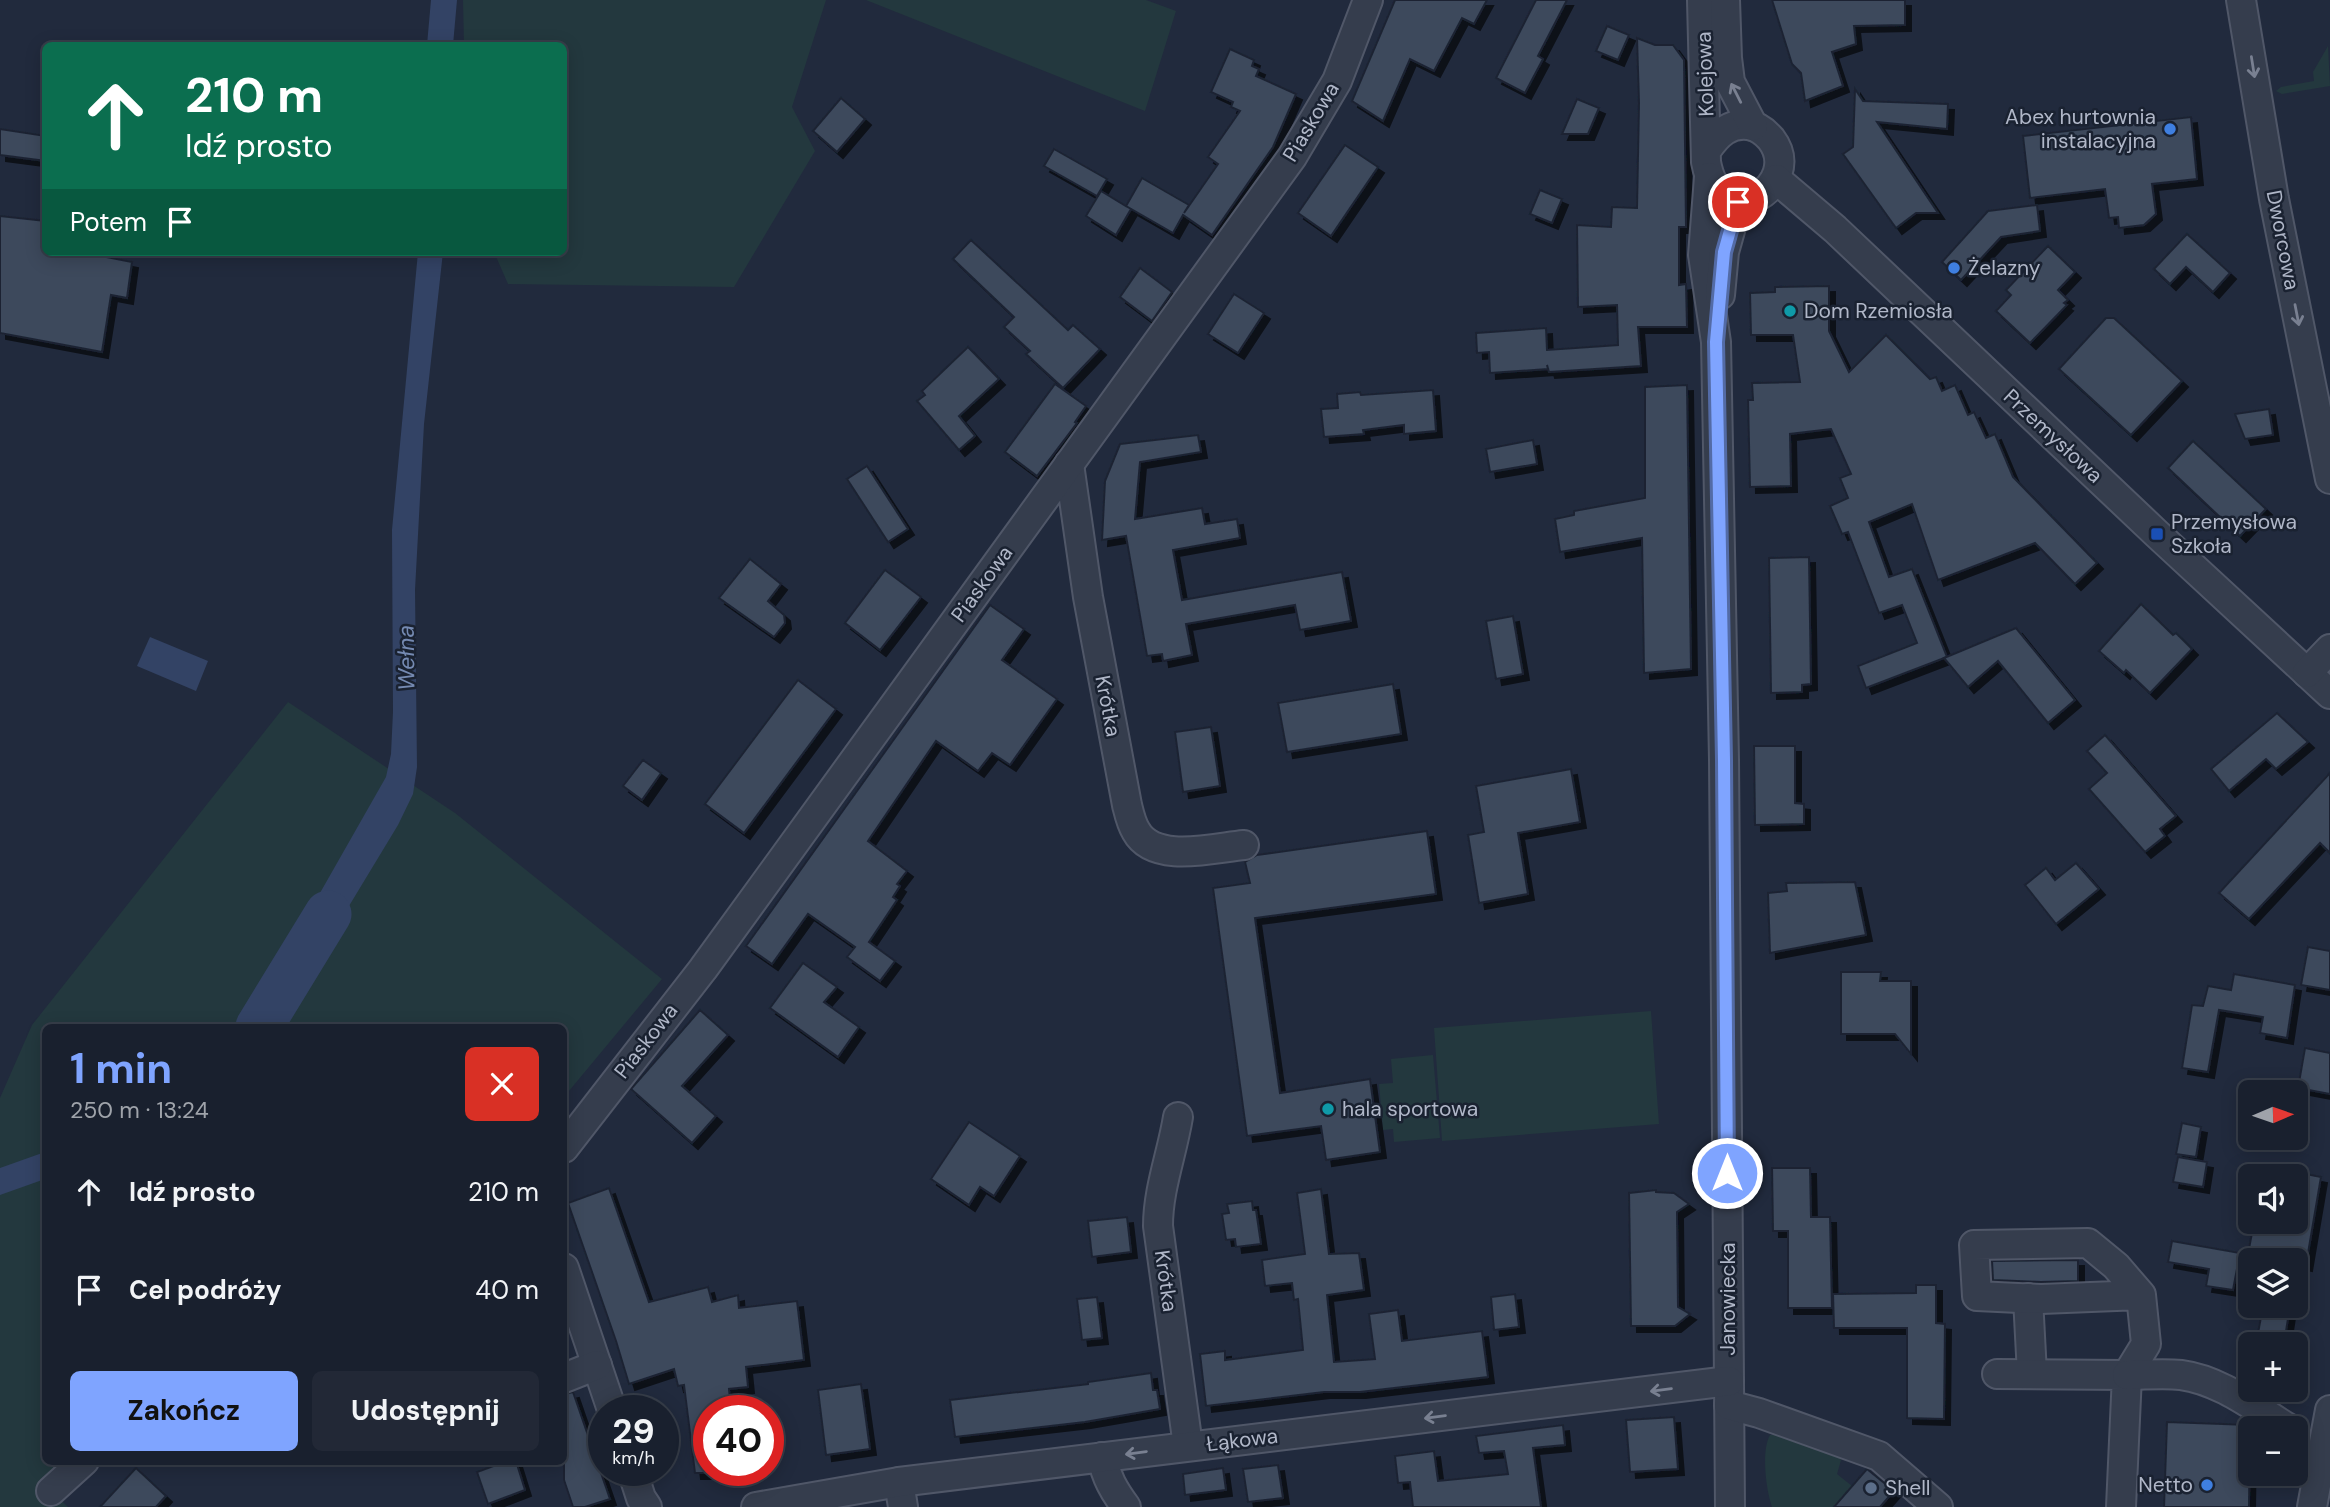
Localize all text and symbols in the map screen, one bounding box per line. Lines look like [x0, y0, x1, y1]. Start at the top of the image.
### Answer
street label: Kolejowa [1690, 31, 1720, 117]
one-way arrow [2246, 55, 2259, 78]
text: 210 m [185, 63, 323, 127]
icon: ahead [70, 70, 161, 161]
street label: Piaskowa [1276, 77, 1346, 167]
one-way arrow [1729, 83, 1743, 104]
place label: Abex hurtownia instalacyjna [2005, 103, 2156, 155]
marker: Abex hurtownia instalacyjna [2162, 121, 2178, 137]
text: Idź prosto [185, 125, 332, 167]
pin [1708, 172, 1768, 232]
icon: arrive [1719, 183, 1757, 221]
street label: Dworcowa [2260, 188, 2306, 292]
icon: arrive [161, 203, 199, 241]
text: Potem [70, 205, 147, 239]
place label: Żelazny [1968, 254, 2041, 282]
marker: Żelazny [1946, 260, 1962, 276]
place label: Dom Rzemiosła [1804, 297, 1953, 325]
marker: Dom Rzemiosła [1782, 303, 1798, 319]
one-way arrow [2291, 303, 2305, 326]
street label: Przemysłowa [1997, 383, 2109, 489]
place label: Przemysłowa Szkoła [2171, 508, 2297, 560]
marker: Przemysłowa Szkoła [2149, 526, 2165, 542]
street label: Piaskowa [945, 540, 1019, 628]
water label: Wełna [390, 625, 422, 691]
street label: Krótka [1088, 673, 1128, 739]
street label: Piaskowa [608, 998, 684, 1084]
text: 1 min [70, 1041, 172, 1096]
button: close [465, 1047, 539, 1121]
north arrow [2238, 1080, 2308, 1150]
map controls [2238, 1080, 2308, 1486]
text: 250 m · 13:24 [70, 1095, 209, 1125]
place label: hala sportowa [1342, 1095, 1478, 1123]
marker: hala sportowa [1320, 1101, 1336, 1117]
position arrow [1690, 1136, 1764, 1210]
button: sound [2238, 1164, 2308, 1234]
icon: ahead [70, 1173, 108, 1211]
text: Idź prosto [129, 1175, 256, 1209]
text: 210 m [468, 1175, 539, 1209]
street label: Janowiecka [1714, 1243, 1742, 1355]
street label: Krótka [1148, 1248, 1184, 1314]
button: layers [2238, 1248, 2308, 1318]
icon: arrive [70, 1271, 108, 1309]
text: Cel podróży [129, 1273, 282, 1307]
text: 40 m [475, 1273, 539, 1307]
button: + [2238, 1332, 2308, 1402]
button: Zakończ [70, 1371, 298, 1451]
button: Udostępnij [312, 1371, 539, 1451]
one-way arrow [1650, 1383, 1673, 1396]
speed limit sign: 40 [693, 1395, 784, 1486]
text: 29 [612, 1408, 655, 1454]
one-way arrow [1424, 1410, 1447, 1423]
button: − [2238, 1416, 2308, 1486]
street label: Łąkowa [1205, 1422, 1279, 1458]
text: km/h [612, 1446, 655, 1470]
one-way arrow [1125, 1446, 1148, 1459]
place label: Netto [2138, 1471, 2193, 1499]
place label: Shell [1885, 1474, 1931, 1502]
marker: Netto [2199, 1477, 2215, 1493]
marker: Shell [1863, 1480, 1879, 1496]

